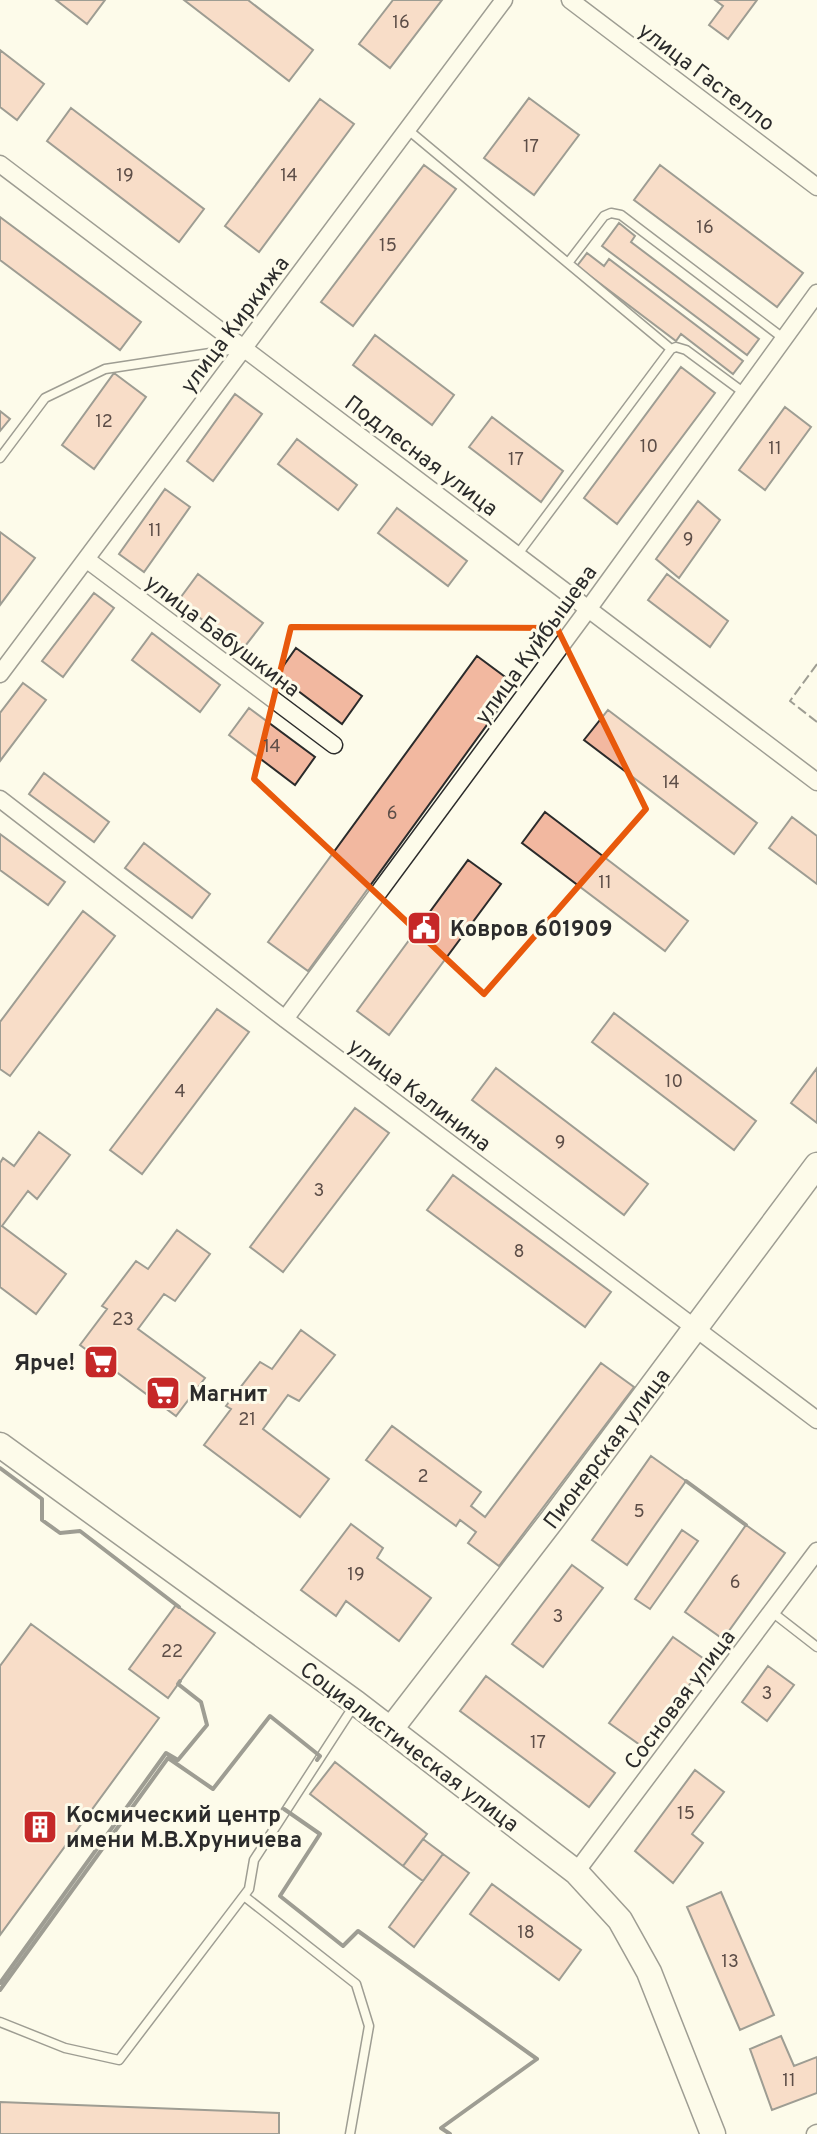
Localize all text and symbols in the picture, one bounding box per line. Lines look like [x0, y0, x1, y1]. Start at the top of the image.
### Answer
house number: 16 [392, 12, 410, 35]
street label: улица Гастелло [632, 18, 779, 138]
house number: 17 [523, 136, 539, 159]
house number: 19 [116, 165, 134, 188]
house number: 14 [280, 165, 298, 188]
house number: 16 [696, 217, 714, 240]
house number: 15 [379, 235, 397, 258]
street label: улица Киркижа [176, 252, 296, 399]
street label: Подлесная улица [339, 391, 502, 523]
house number: 12 [95, 411, 113, 434]
house number: 10 [640, 436, 658, 459]
house number: 11 [768, 438, 782, 461]
house number: 17 [508, 449, 524, 472]
house number: 11 [148, 520, 162, 543]
house number: 9 [683, 529, 693, 552]
street label: улица Куйбышева [470, 561, 604, 730]
street label: улица Бабушкина [139, 570, 304, 704]
house number: 14 [263, 736, 281, 759]
house number: 14 [662, 772, 680, 795]
house number: 6 [387, 803, 397, 826]
house number: 11 [598, 872, 612, 895]
public building icon: Ковров 601909 [405, 909, 443, 947]
place label: Ковров 601909 [450, 917, 613, 944]
street label: улица Калинина [342, 1033, 495, 1159]
house number: 10 [665, 1071, 683, 1094]
house number: 4 [174, 1081, 186, 1104]
house number: 9 [555, 1132, 565, 1155]
house number: 3 [314, 1180, 324, 1203]
house number: 8 [514, 1241, 525, 1264]
house number: 23 [112, 1309, 134, 1332]
supermarket icon: Ярче! [82, 1343, 120, 1381]
place label: Ярче! [14, 1351, 75, 1378]
street label: Пионерская улица [539, 1364, 677, 1535]
supermarket icon: Магнит [144, 1374, 182, 1412]
place label: Магнит [189, 1382, 267, 1409]
house number: 21 [238, 1409, 256, 1432]
house number: 2 [417, 1466, 429, 1489]
house number: 5 [633, 1501, 645, 1524]
house number: 19 [347, 1564, 365, 1587]
house number: 6 [730, 1572, 740, 1595]
house number: 3 [553, 1606, 563, 1629]
street label: Сосновая улица [620, 1625, 742, 1776]
house number: 22 [161, 1641, 183, 1664]
street label: Социалистическая улица [294, 1657, 523, 1839]
house number: 3 [762, 1683, 772, 1706]
house number: 17 [530, 1732, 546, 1755]
place label: Космический центр имени М.В.Хруничева [66, 1803, 302, 1855]
house number: 15 [677, 1803, 695, 1826]
building icon: Космический центр имени М.В.Хруничева [21, 1808, 59, 1846]
house number: 18 [517, 1922, 535, 1945]
house number: 13 [721, 1951, 739, 1974]
house number: 11 [782, 2070, 796, 2093]

